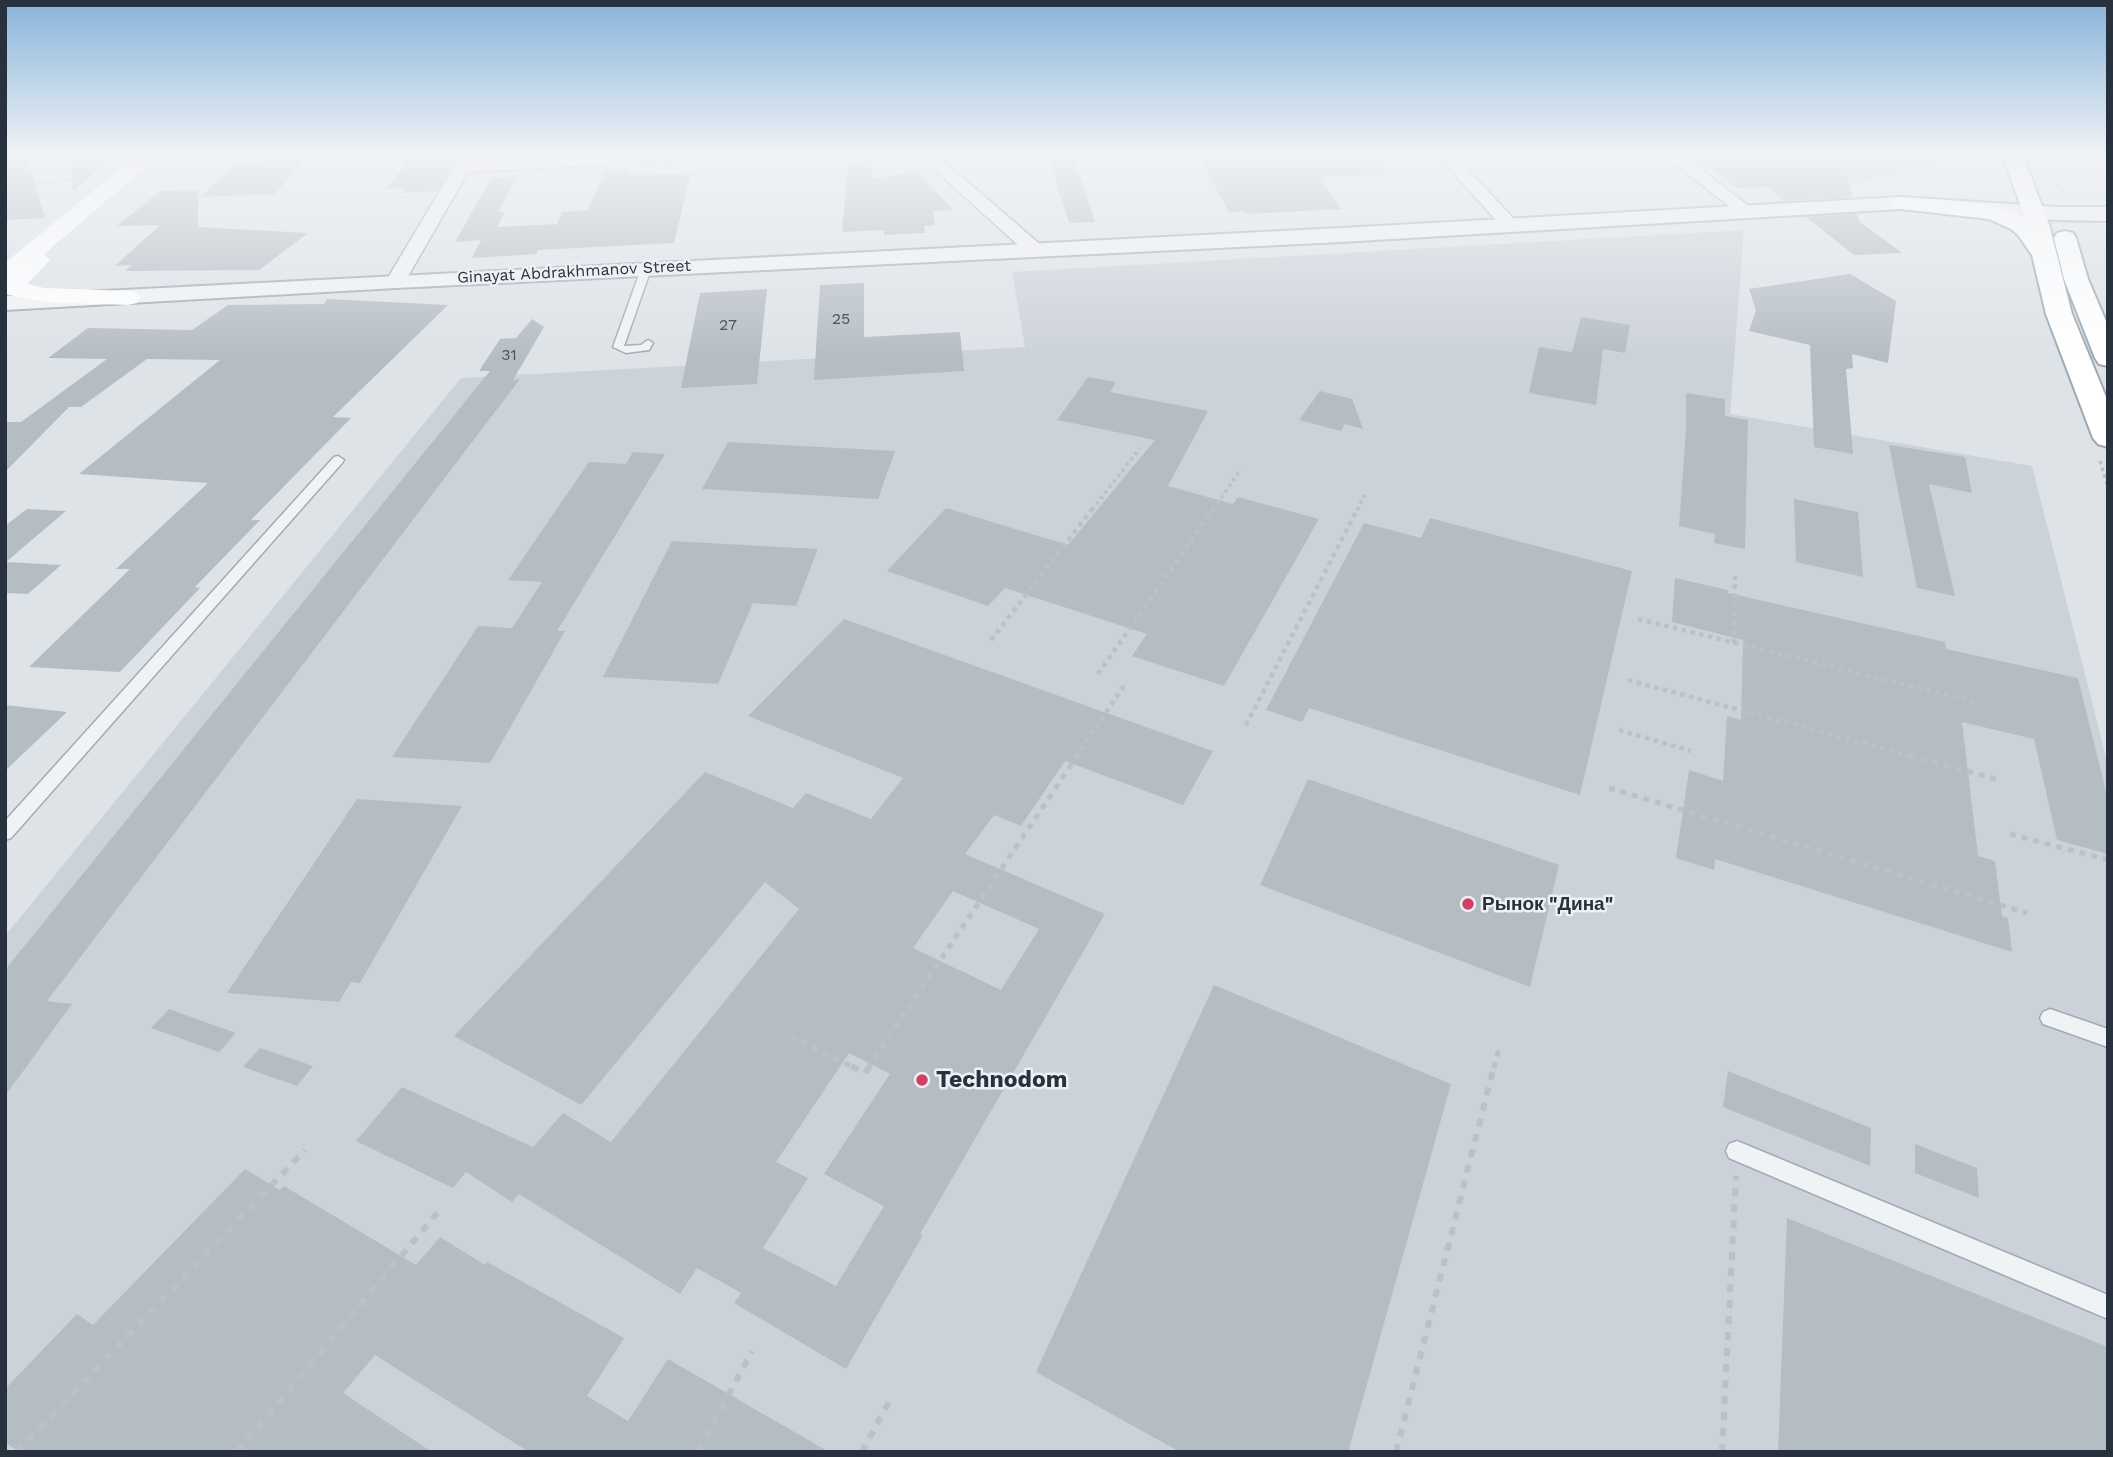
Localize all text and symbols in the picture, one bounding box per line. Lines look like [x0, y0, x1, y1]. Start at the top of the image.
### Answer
street label: Ginayat Abdrakhmanov Street [457, 256, 691, 288]
house number: 25 [832, 309, 850, 329]
house number: 27 [719, 315, 737, 335]
house number: 31 [501, 345, 517, 365]
place label: Рынок "Дина" [1482, 893, 1613, 915]
marker: Рынок "Дина" [1460, 896, 1476, 912]
place label: Technodom [936, 1066, 1067, 1094]
marker: Technodom [914, 1072, 930, 1088]

